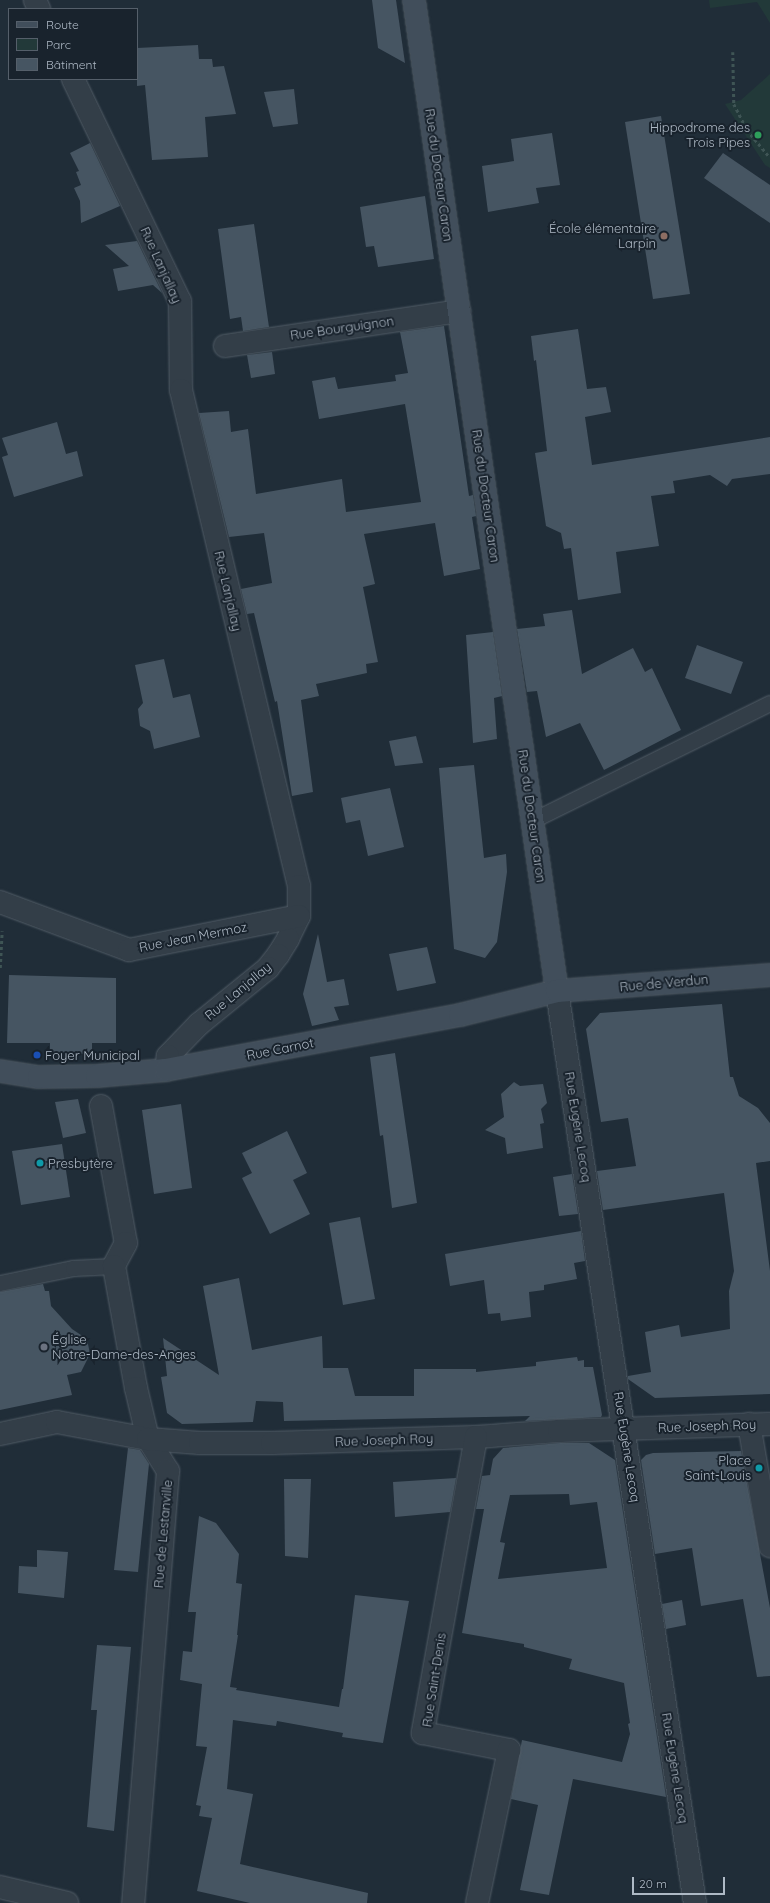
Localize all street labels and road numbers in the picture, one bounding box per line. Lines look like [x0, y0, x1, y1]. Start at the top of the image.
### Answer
street label: Rue du Docteur Caron [422, 108, 456, 242]
street label: Rue Lanjallay [137, 224, 185, 306]
street label: Rue Bourguignon [289, 313, 395, 343]
street label: Rue du Docteur Caron [469, 429, 503, 563]
street label: Rue Lanjallay [211, 549, 245, 633]
street label: Rue du Docteur Caron [515, 749, 549, 883]
street label: Rue Jean Mermoz [138, 919, 248, 955]
street label: Rue Lanjallay [202, 959, 274, 1023]
street label: Rue de Verdun [619, 971, 709, 995]
street label: Rue Carnot [245, 1035, 315, 1063]
street label: Rue Eugène Lecoq [562, 1071, 594, 1183]
street label: Rue Eugène Lecoq [611, 1391, 643, 1503]
street label: Rue Joseph Roy [658, 1416, 756, 1436]
street label: Rue Joseph Roy [335, 1430, 433, 1450]
street label: Rue de Lestanville [150, 1479, 176, 1589]
street label: Rue Saint-Denis [419, 1632, 449, 1728]
street label: Rue Eugène Lecoq [659, 1712, 691, 1824]

